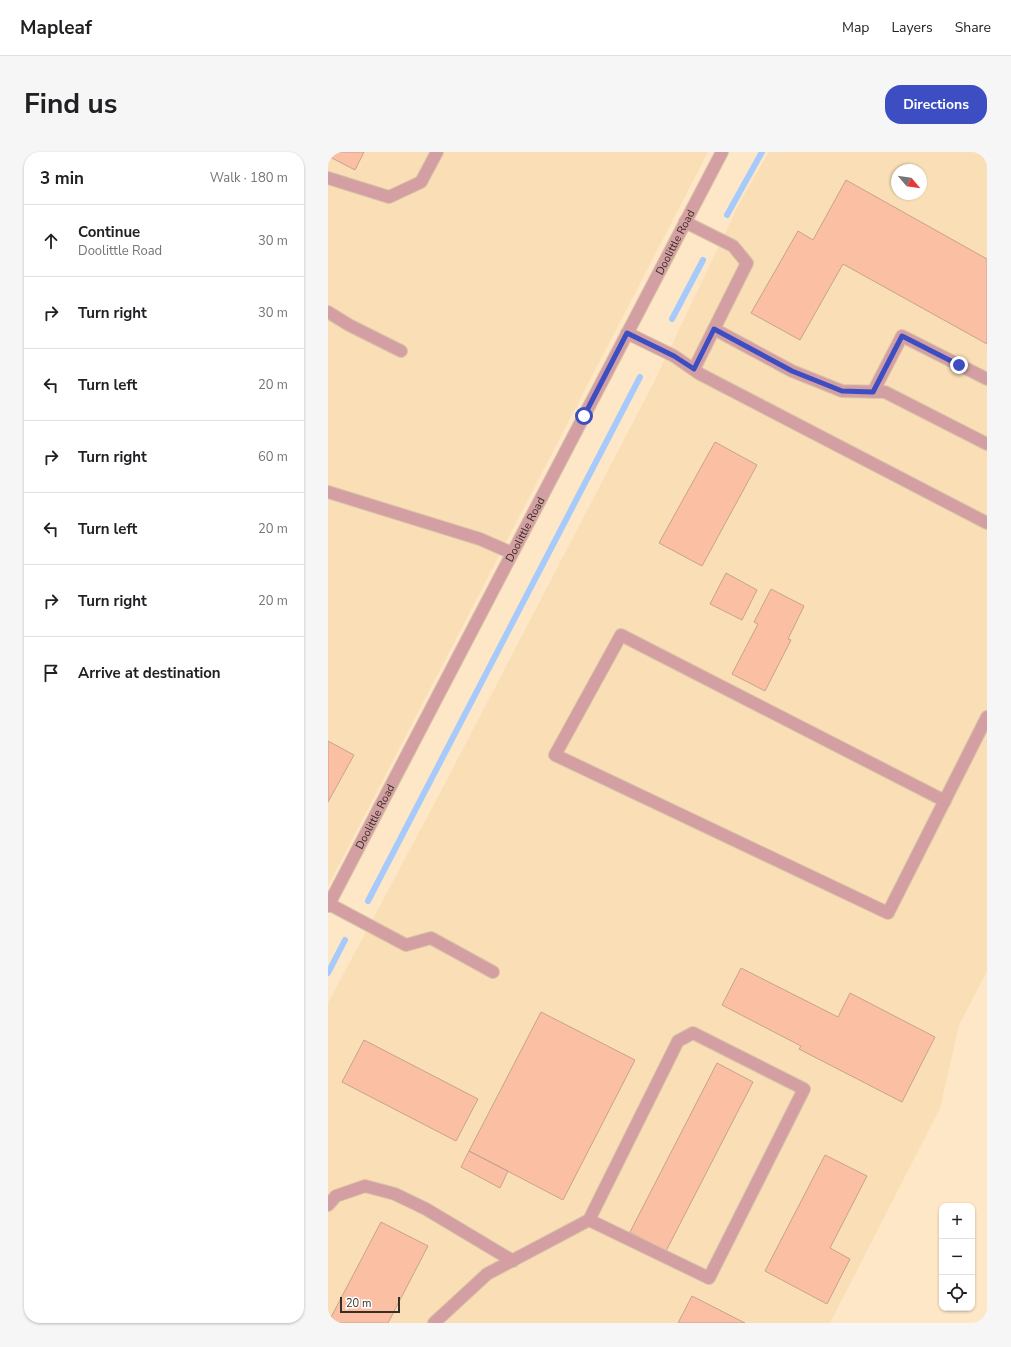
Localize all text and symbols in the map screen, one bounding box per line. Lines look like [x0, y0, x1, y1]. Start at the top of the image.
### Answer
text: Mapleaf [20, 15, 92, 41]
text: Map [842, 18, 869, 37]
text: Layers [891, 18, 933, 37]
text: Share [955, 18, 991, 37]
text: Find us [24, 85, 118, 123]
button: Directions [885, 85, 987, 124]
north arrow [891, 164, 927, 200]
text: 3 min [40, 167, 84, 190]
text: Walk · 180 m [210, 169, 288, 187]
street label: Doolittle Road [652, 207, 698, 277]
text: Continue [78, 222, 140, 242]
icon: ahead [40, 230, 62, 252]
text: 30 m [258, 232, 288, 250]
text: Doolittle Road [78, 242, 162, 260]
icon: right [40, 302, 62, 324]
text: Turn right [78, 303, 147, 323]
text: 30 m [258, 304, 288, 322]
route end [950, 356, 968, 374]
icon: left [40, 374, 62, 396]
text: Turn left [78, 375, 137, 395]
text: 20 m [258, 376, 288, 394]
route start [575, 407, 593, 425]
icon: right [40, 446, 62, 468]
text: Turn right [78, 447, 147, 467]
text: 60 m [258, 448, 288, 466]
street label: Doolittle Road [502, 494, 548, 565]
icon: left [40, 518, 62, 540]
text: Turn left [78, 519, 137, 539]
text: 20 m [258, 520, 288, 538]
icon: right [40, 590, 62, 612]
text: Turn right [78, 591, 147, 611]
text: 20 m [258, 592, 288, 610]
icon: arrive [40, 662, 62, 684]
text: Arrive at destination [78, 663, 221, 683]
street label: Doolittle Road [352, 782, 398, 852]
map controls [939, 1203, 975, 1311]
button: + [939, 1203, 975, 1239]
button: − [939, 1239, 975, 1275]
button: locate [939, 1275, 975, 1311]
scale bar [340, 1295, 400, 1314]
text: 20 m [346, 1296, 371, 1311]

